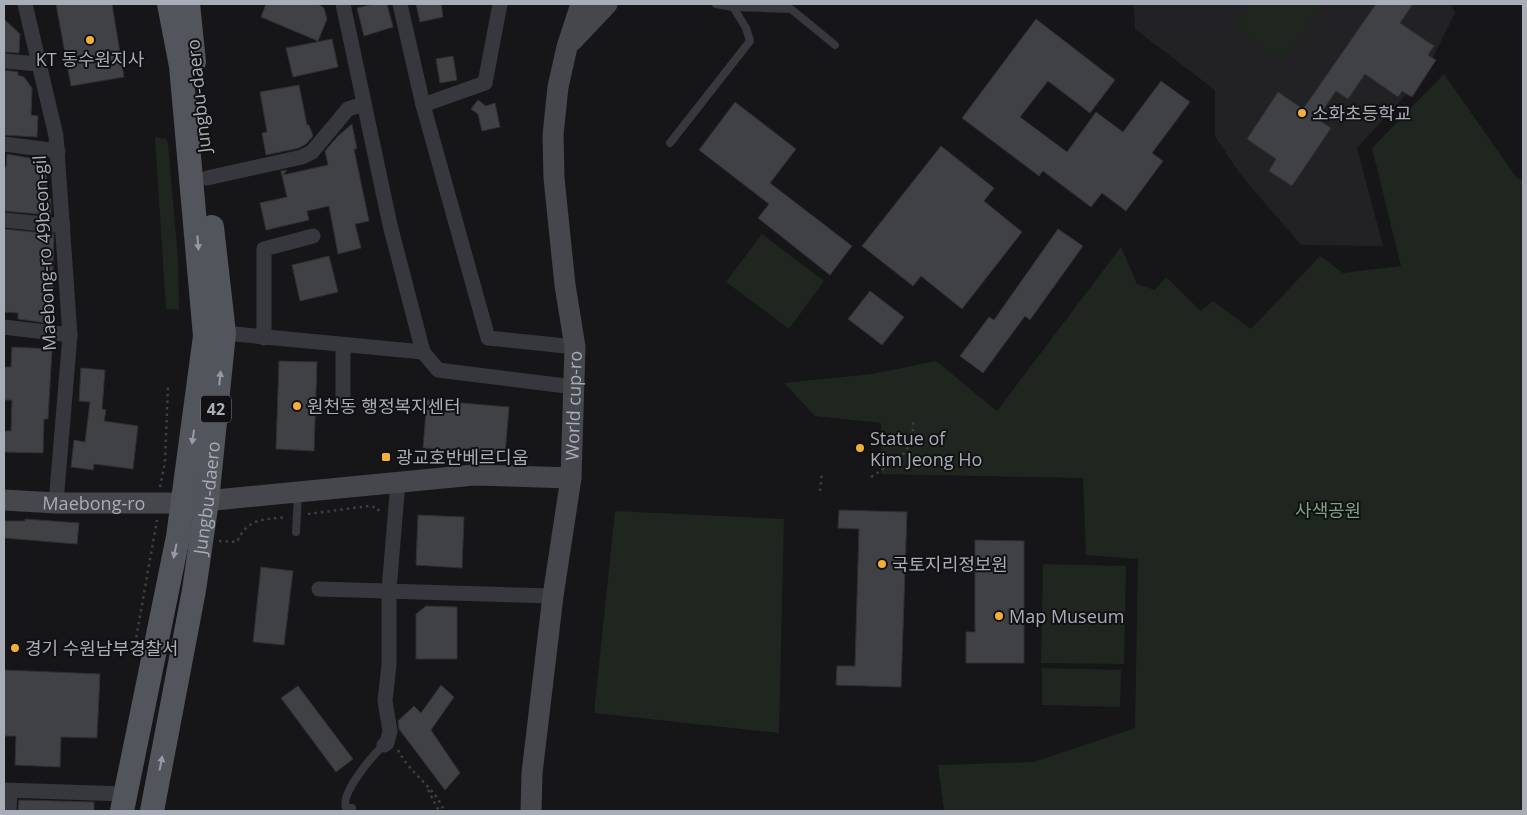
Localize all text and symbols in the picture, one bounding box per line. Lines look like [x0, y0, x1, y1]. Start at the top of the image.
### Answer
marker: KT 동수원지사 [84, 34, 96, 46]
street label: Jungbu-daero [180, 38, 216, 156]
place label: KT 동수원지사 [36, 47, 145, 71]
place label: 소화초등학교 [1312, 101, 1411, 125]
marker: 소화초등학교 [1296, 107, 1308, 119]
street label: Maebong-ro 49beon-gil [27, 155, 61, 351]
one-way arrow [194, 235, 202, 251]
street label: World cup-ro [560, 350, 587, 461]
one-way arrow [216, 370, 224, 386]
place label: 원천동 행정복지센터 [307, 394, 461, 418]
road number: 42 [201, 396, 231, 422]
marker: 원천동 행정복지센터 [291, 400, 303, 412]
place label: Statue of Kim Jeong Ho [870, 426, 982, 471]
one-way arrow [189, 429, 197, 445]
street label: Jungbu-daero [187, 440, 225, 558]
marker: Statue of Kim Jeong Ho [854, 442, 866, 454]
place label: 광교호반베르디움 [396, 445, 528, 469]
marker: 광교호반베르디움 [380, 451, 392, 463]
street label: Maebong-ro [42, 490, 145, 515]
park label: 사색공원 [1295, 498, 1361, 522]
one-way arrow [171, 544, 179, 559]
place label: 국토지리정보원 [892, 552, 1008, 576]
marker: 국토지리정보원 [876, 558, 888, 570]
place label: Map Museum [1009, 604, 1125, 628]
marker: Map Museum [993, 610, 1005, 622]
place label: 경기 수원남부경찰서 [25, 636, 179, 660]
marker: 경기 수원남부경찰서 [9, 642, 21, 654]
one-way arrow [157, 755, 165, 771]

